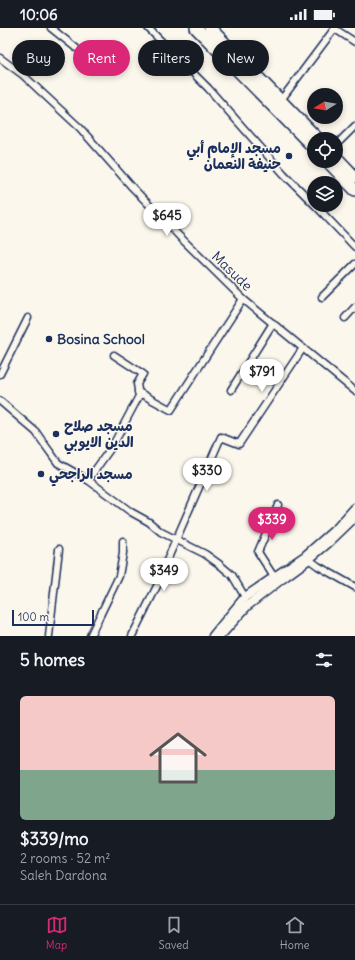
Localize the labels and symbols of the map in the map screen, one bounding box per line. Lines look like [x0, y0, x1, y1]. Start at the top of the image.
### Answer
north arrow [307, 88, 343, 124]
place label: مسجد الإمام أبي حنيفة النعمان [186, 139, 281, 173]
marker: مسجد الإمام أبي حنيفة النعمان [284, 151, 294, 161]
pin: $645 [143, 203, 191, 237]
street label: Masude [208, 247, 256, 295]
place label: Bosina School [57, 330, 145, 348]
marker: Bosina School [44, 334, 54, 344]
pin: $791 [238, 359, 286, 393]
place label: مسجد صلاح الدين الايوبي [64, 417, 134, 455]
marker: مسجد صلاح الدين الايوبي [51, 429, 61, 439]
pin: $330 [183, 458, 231, 492]
place label: مسجد الراجحي [49, 465, 133, 487]
marker: مسجد الراجحي [36, 469, 46, 479]
pin: $339 [248, 507, 296, 541]
pin: $349 [140, 558, 188, 592]
scale bar [12, 608, 94, 627]

